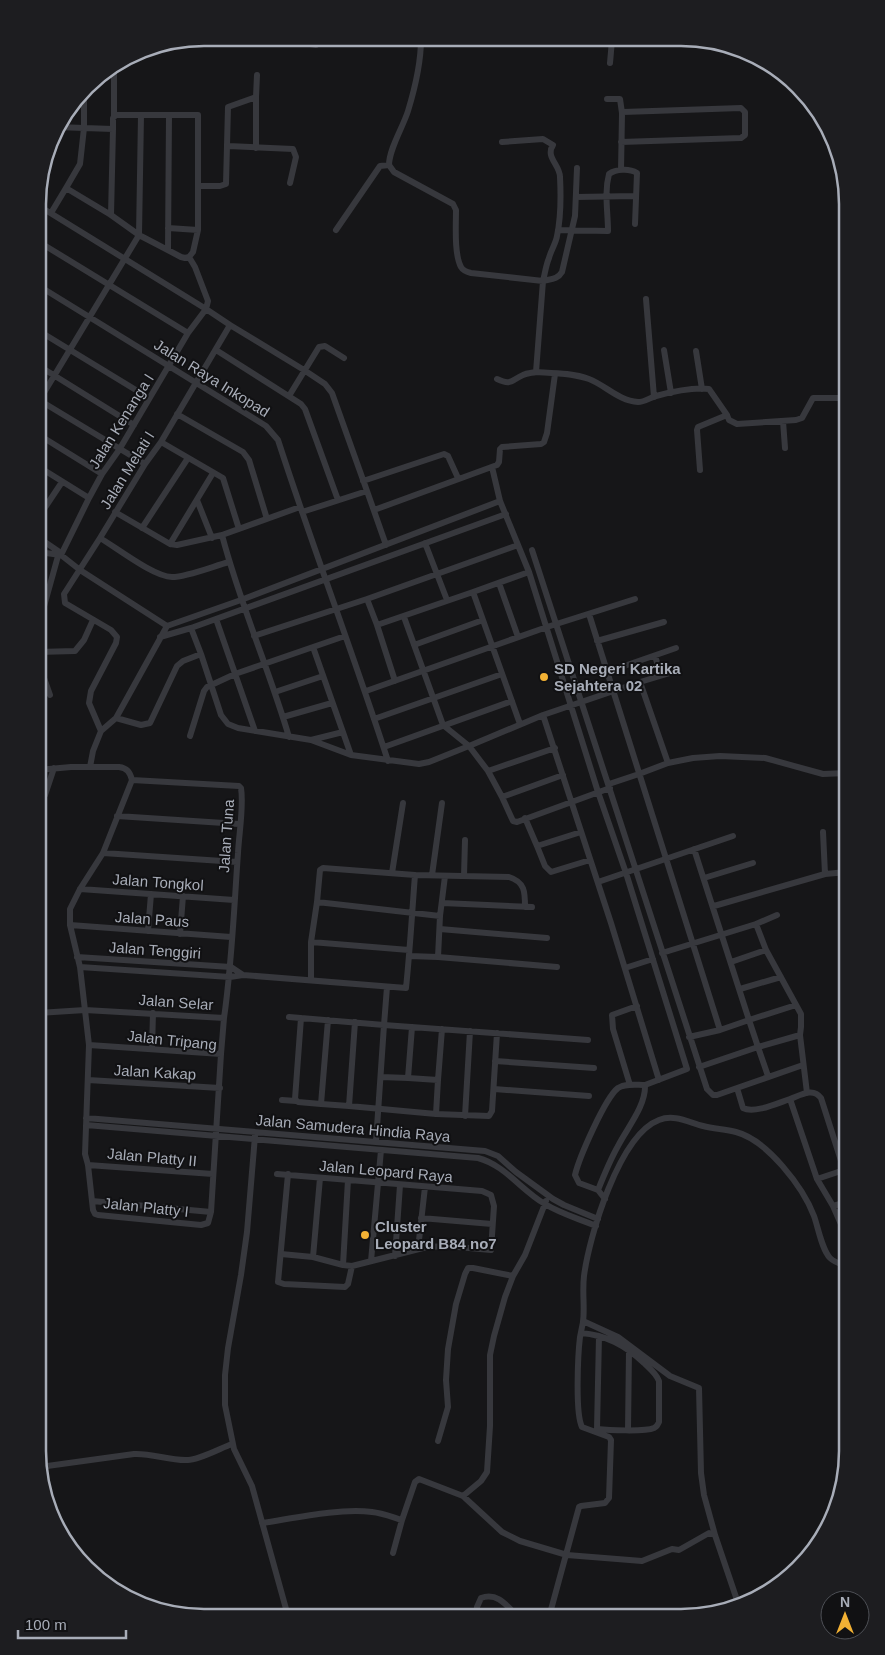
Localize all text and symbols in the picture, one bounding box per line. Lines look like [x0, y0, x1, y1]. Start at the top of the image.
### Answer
street label: Jalan Raya Inkopad [151, 336, 273, 420]
street label: Jalan Kenanga I [85, 371, 157, 471]
street label: Jalan Melati I [96, 428, 158, 512]
place label: SD Negeri Kartika Sejahtera 02 [554, 660, 681, 694]
marker: SD Negeri Kartika Sejahtera 02 [538, 671, 550, 683]
street label: Jalan Tuna [215, 798, 237, 873]
street label: Jalan Tongkol [112, 870, 204, 894]
street label: Jalan Paus [114, 908, 190, 930]
street label: Jalan Tenggiri [108, 938, 202, 962]
street label: Jalan Selar [138, 991, 214, 1013]
street label: Jalan Tripang [126, 1027, 218, 1053]
street label: Jalan Kakap [113, 1061, 197, 1083]
street label: Jalan Samudera Hindia Raya [255, 1111, 452, 1145]
street label: Jalan Platty II [106, 1145, 198, 1169]
street label: Jalan Leopard Raya [318, 1157, 454, 1185]
street label: Jalan Platty I [102, 1194, 190, 1220]
place label: Cluster Leopard B84 no7 [375, 1218, 497, 1252]
marker: Cluster Leopard B84 no7 [359, 1229, 371, 1241]
north arrow [820, 1590, 870, 1640]
text: N [840, 1594, 850, 1610]
scale bar [18, 1608, 125, 1640]
text: 100 m [25, 1616, 67, 1633]

